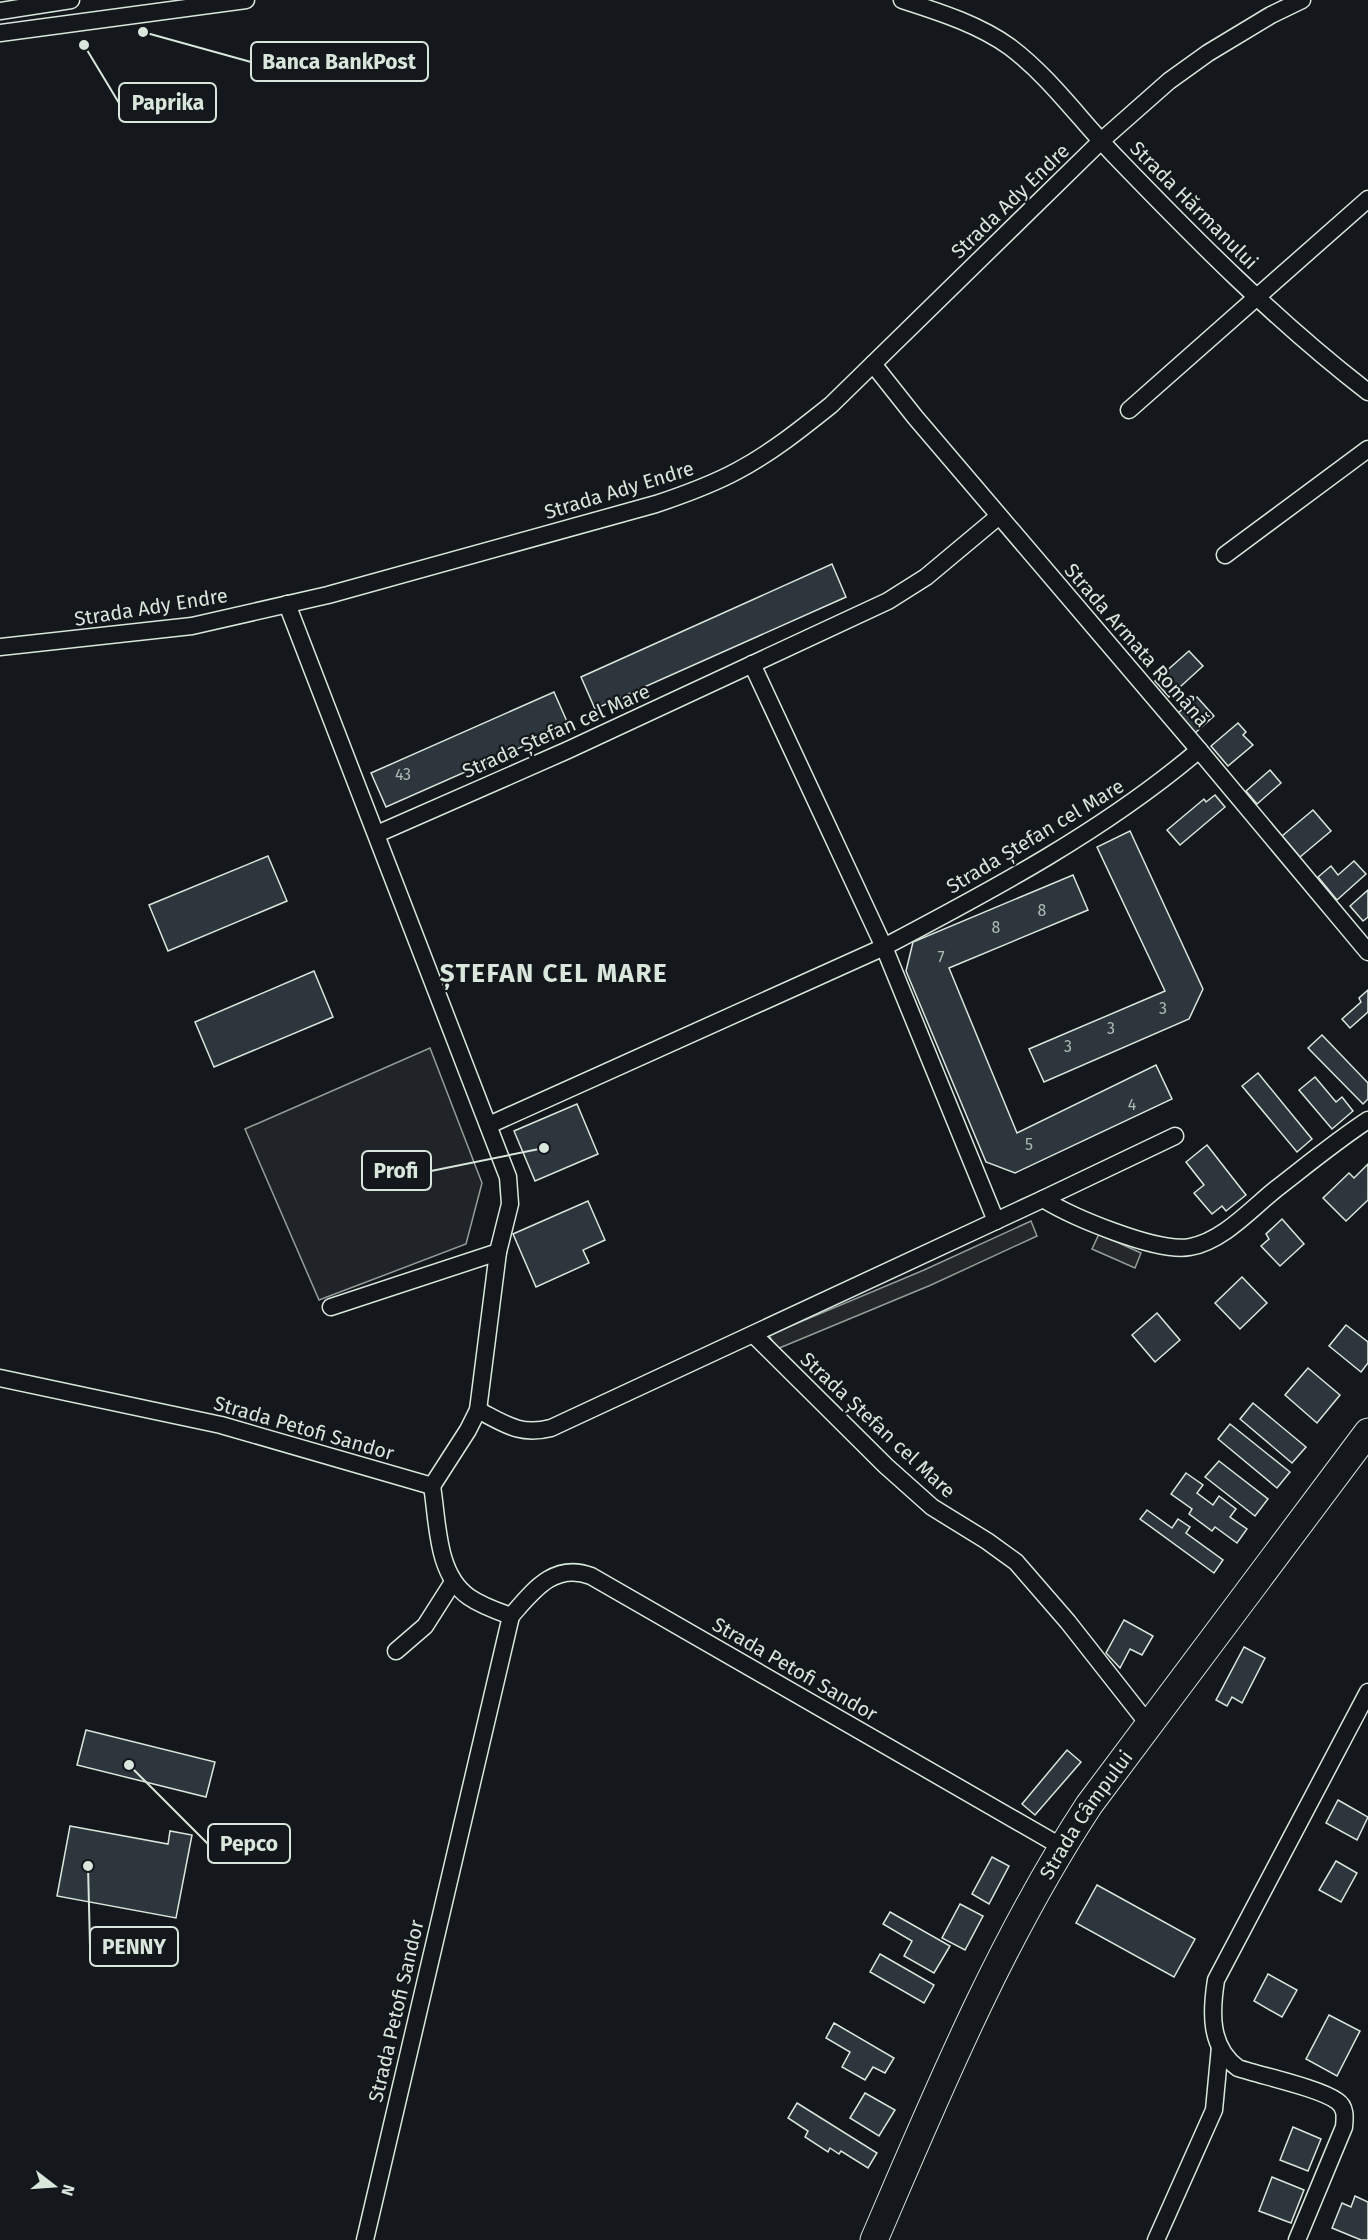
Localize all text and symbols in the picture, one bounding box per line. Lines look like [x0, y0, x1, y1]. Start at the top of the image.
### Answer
callout: Banca BankPost [251, 42, 428, 81]
text: Banca BankPost [262, 49, 417, 75]
callout: Paprika [119, 83, 216, 122]
text: Paprika [132, 90, 204, 116]
street label: Strada Hărmanului [1125, 136, 1263, 274]
street label: Strada Ady Endre [946, 139, 1074, 263]
street label: Strada Ady Endre [541, 456, 697, 524]
street label: Strada Armata Română [1059, 558, 1215, 732]
street label: Strada Ady Endre [73, 583, 229, 631]
street label: Strada Ștefan cel Mare [459, 679, 654, 784]
house number: 43 [395, 765, 411, 784]
street label: Strada Ștefan cel Mare [942, 774, 1129, 899]
house number: 8 [1038, 901, 1047, 920]
house number: 8 [992, 918, 1001, 937]
house number: 7 [937, 948, 945, 967]
district label: ȘTEFAN CEL MARE [440, 958, 668, 990]
house number: 3 [1159, 999, 1167, 1018]
house number: 3 [1107, 1019, 1115, 1038]
house number: 3 [1064, 1037, 1072, 1056]
house number: 4 [1128, 1095, 1137, 1114]
house number: 5 [1025, 1135, 1033, 1154]
callout: Profi [362, 1151, 431, 1190]
text: Profi [374, 1158, 418, 1184]
street label: Strada Ștefan cel Mare [795, 1347, 960, 1504]
street label: Strada Petofi Sandor [211, 1391, 397, 1465]
street label: Strada Petofi Sandor [708, 1612, 882, 1726]
street label: Strada Câmpului [1034, 1746, 1138, 1883]
callout: Pepco [208, 1824, 290, 1863]
text: Pepco [220, 1831, 278, 1857]
street label: Strada Petofi Sandor [363, 1917, 429, 2104]
callout: PENNY [90, 1927, 178, 1966]
text: PENNY [102, 1934, 167, 1960]
north arrow [24, 2156, 84, 2216]
text: N [57, 2182, 79, 2198]

